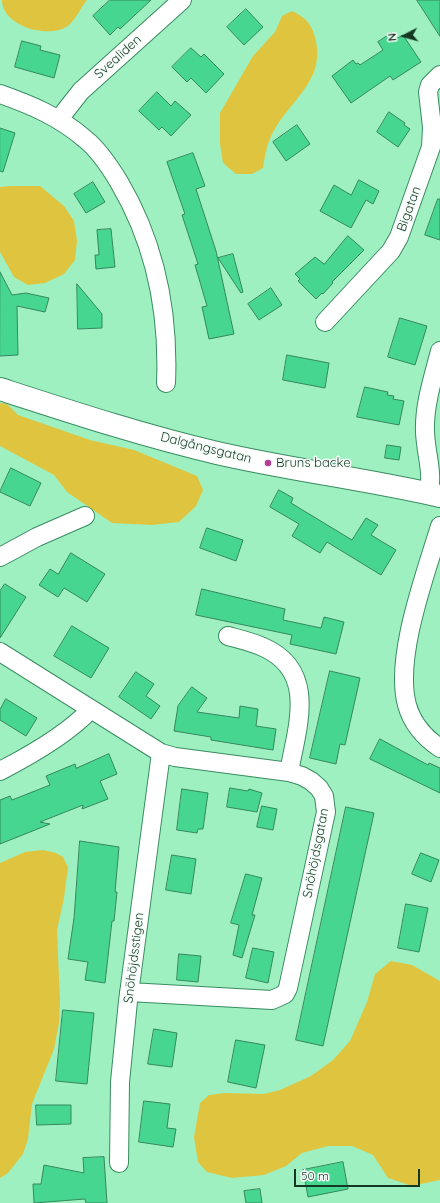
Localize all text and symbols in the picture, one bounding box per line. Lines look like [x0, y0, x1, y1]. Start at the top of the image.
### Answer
north arrow [384, 16, 424, 56]
street label: Svealiden [91, 32, 145, 82]
text: N [385, 32, 399, 42]
street label: Bigatan [394, 184, 424, 234]
street label: Dalgångsgatan [159, 429, 253, 467]
place label: Bruns backe [276, 455, 351, 471]
marker: Bruns backe [263, 458, 273, 468]
street label: Snöhöjdsgatan [300, 807, 332, 899]
street label: Snöhöjdsstigen [121, 912, 147, 1004]
scale bar [296, 1161, 422, 1187]
text: 50 m [301, 1168, 329, 1183]

